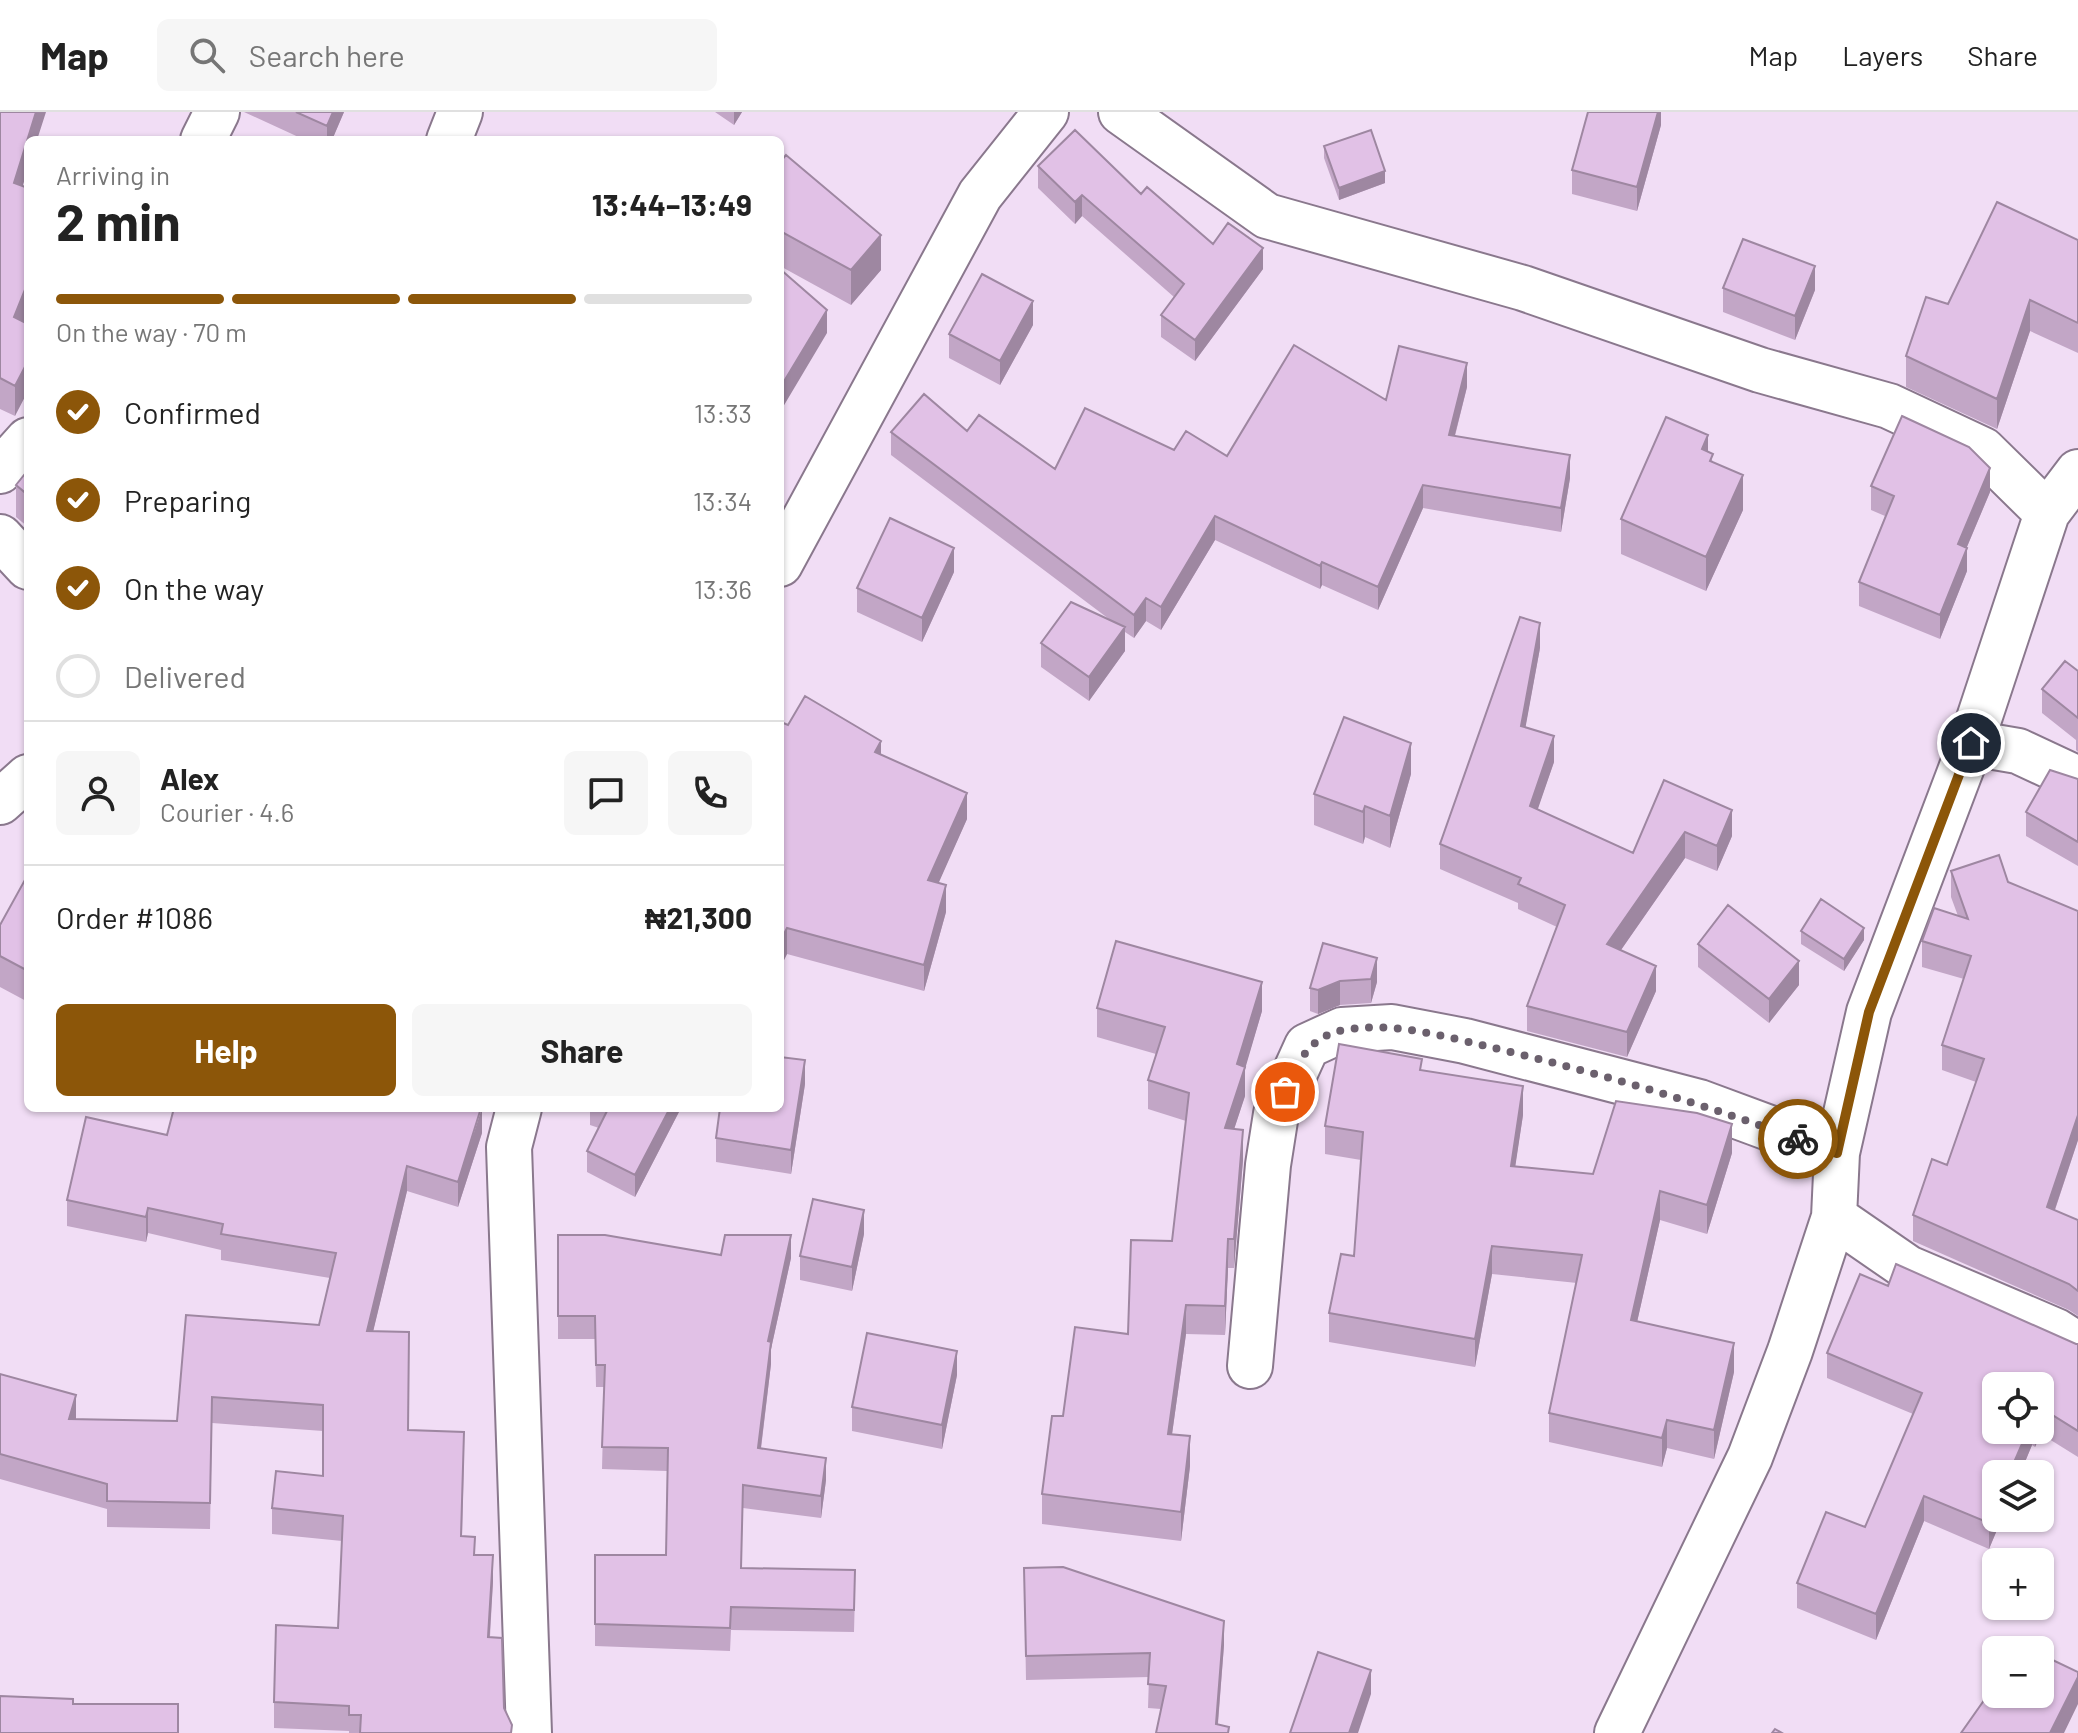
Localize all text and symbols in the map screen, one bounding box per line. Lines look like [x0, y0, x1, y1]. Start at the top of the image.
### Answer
search box [157, 19, 717, 91]
text: Map [40, 32, 109, 78]
icon: search [185, 33, 229, 77]
text: Search here [249, 37, 405, 73]
text: Map [1748, 38, 1798, 72]
text: Layers [1842, 38, 1923, 72]
text: Share [1967, 38, 2038, 72]
text: Arriving in [56, 159, 170, 190]
text: 13:44–13:49 [592, 186, 752, 222]
text: 2 min [56, 189, 181, 251]
text: On the way · 70 m [56, 316, 247, 347]
icon: check [56, 390, 100, 434]
text: Confirmed [124, 394, 261, 430]
text: 13:33 [694, 397, 752, 428]
icon: check [56, 478, 100, 522]
text: Preparing [124, 482, 251, 518]
text: 13:34 [693, 485, 752, 516]
icon: check [56, 566, 100, 610]
text: On the way [124, 570, 264, 606]
text: 13:36 [694, 573, 752, 604]
text: Delivered [124, 658, 246, 694]
pin [1937, 709, 2005, 777]
icon: home [1949, 721, 1993, 765]
button: person [56, 751, 140, 835]
button: chat [564, 751, 648, 835]
button: phone [668, 751, 752, 835]
text: Alex [160, 760, 219, 796]
text: Courier · 4.6 [160, 796, 294, 827]
text: Order #1086 [56, 899, 213, 935]
text: ₦21,300 [645, 899, 752, 935]
button: Help [56, 1004, 396, 1096]
button: Share [412, 1004, 752, 1096]
pin [1251, 1058, 1319, 1126]
icon: bag [1263, 1070, 1307, 1114]
courier [1758, 1099, 1838, 1179]
icon: bike [1776, 1117, 1820, 1161]
map controls [1982, 1372, 2054, 1708]
button: locate [1982, 1372, 2054, 1444]
button: layers [1982, 1460, 2054, 1532]
button: + [1982, 1548, 2054, 1620]
button: − [1982, 1636, 2054, 1708]

